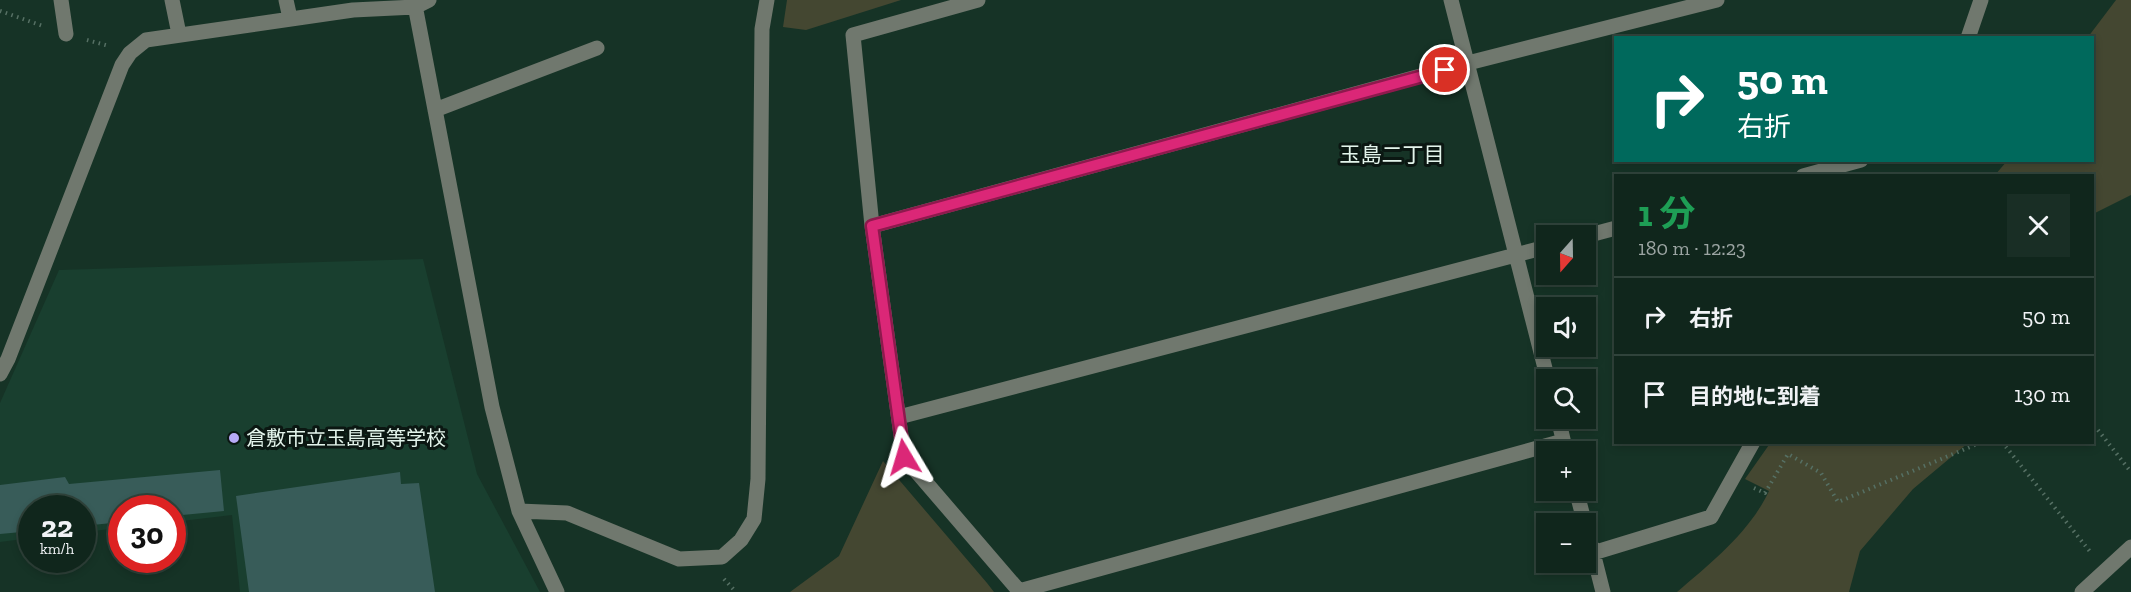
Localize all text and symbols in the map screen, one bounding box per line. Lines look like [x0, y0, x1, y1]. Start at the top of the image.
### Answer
pin [1419, 44, 1470, 95]
icon: arrive [1428, 53, 1461, 86]
text: 50 m [1737, 54, 1828, 105]
icon: right [1638, 60, 1716, 138]
text: 右折 [1737, 111, 1791, 143]
district label: 玉島二丁目 [1340, 142, 1445, 167]
text: 1 分 [1638, 192, 1695, 235]
button: close [2007, 194, 2070, 257]
north arrow [1536, 225, 1596, 285]
map controls [1536, 225, 1596, 573]
text: 180 m · 12:23 [1638, 236, 1746, 260]
button: sound [1536, 297, 1596, 357]
icon: right [1638, 300, 1671, 333]
text: 50 m [2022, 303, 2070, 330]
text: 右折 [1689, 305, 1733, 332]
button: search [1536, 369, 1596, 429]
icon: arrive [1638, 378, 1671, 411]
text: 130 m [2014, 381, 2070, 408]
text: 目的地に到着 [1689, 383, 1821, 410]
position arrow [872, 425, 936, 489]
place label: 倉敷市立玉島高等学校 [246, 426, 446, 450]
marker: 倉敷市立玉島高等学校 [227, 431, 241, 445]
button: + [1536, 441, 1596, 501]
speed limit sign: 30 [108, 495, 186, 573]
text: 22 [41, 509, 73, 545]
button: − [1536, 513, 1596, 573]
text: km/h [40, 540, 74, 558]

